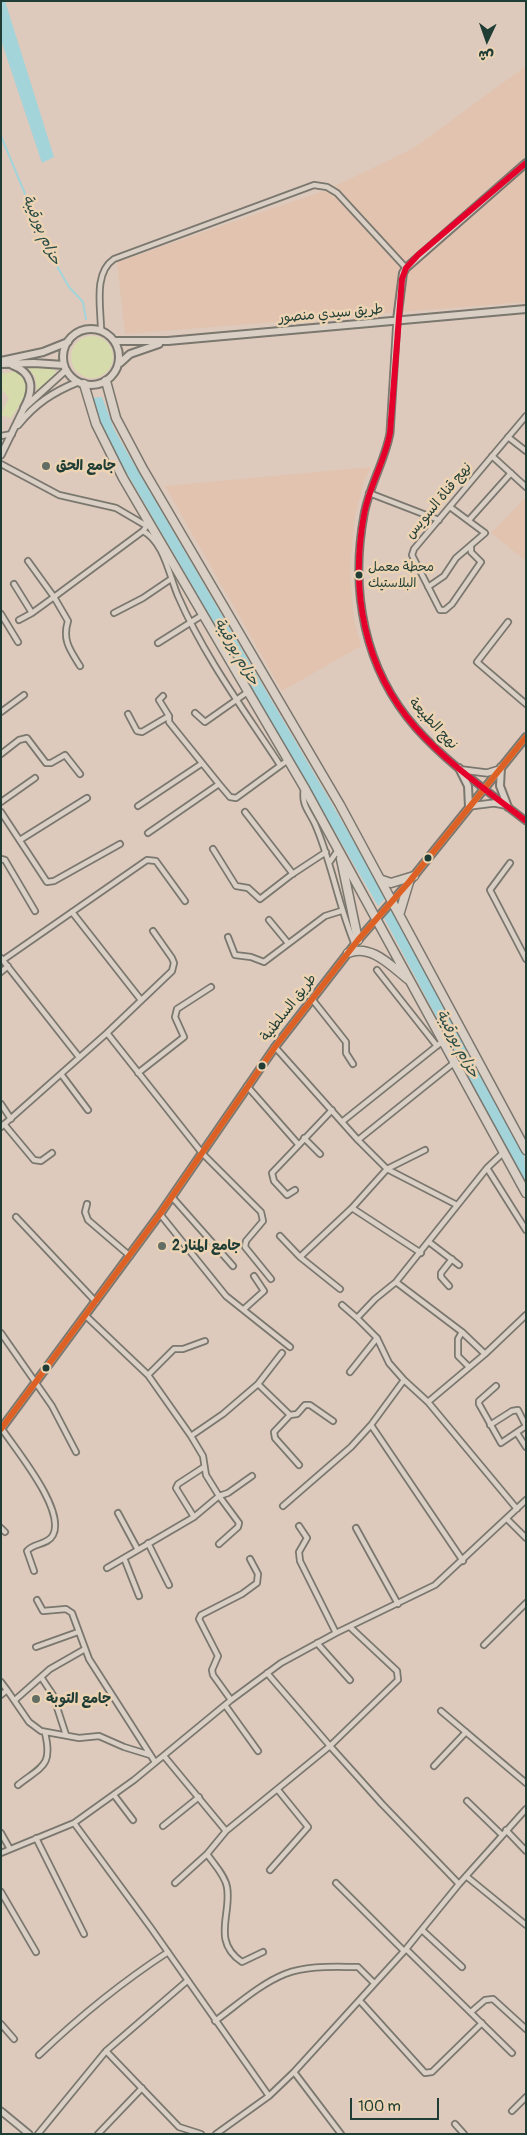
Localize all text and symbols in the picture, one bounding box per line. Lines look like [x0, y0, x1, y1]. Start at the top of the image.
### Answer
north arrow [462, 15, 512, 65]
text: ش [478, 47, 494, 64]
water label: حزام بورقيبة [18, 192, 64, 268]
street label: طريق سيدي منصور [278, 301, 384, 327]
place label: جامع الحق [56, 458, 116, 474]
street label: نهج قناة السويس [402, 459, 476, 543]
marker: جامع الحق [40, 460, 52, 472]
place label: محطة معمل البلاستيك [368, 560, 434, 591]
marker: محطة معمل البلاستيك [354, 570, 364, 580]
water label: حزام بورقيبة [210, 615, 262, 689]
street label: نهج الطبيعة [405, 695, 461, 753]
unlabelled marker [423, 853, 433, 863]
street label: طريق السلطنية [257, 971, 321, 1045]
water label: حزام بورقيبة [432, 1007, 482, 1081]
unlabelled marker [257, 1061, 267, 1071]
place label: جامع المنار 2 [172, 1238, 241, 1254]
marker: جامع المنار 2 [156, 1240, 168, 1252]
unlabelled marker [41, 1363, 51, 1373]
place label: جامع التوبة [46, 1691, 111, 1707]
marker: جامع التوبة [30, 1693, 42, 1705]
scale bar [352, 2088, 441, 2120]
text: 100 m [358, 2097, 401, 2116]

